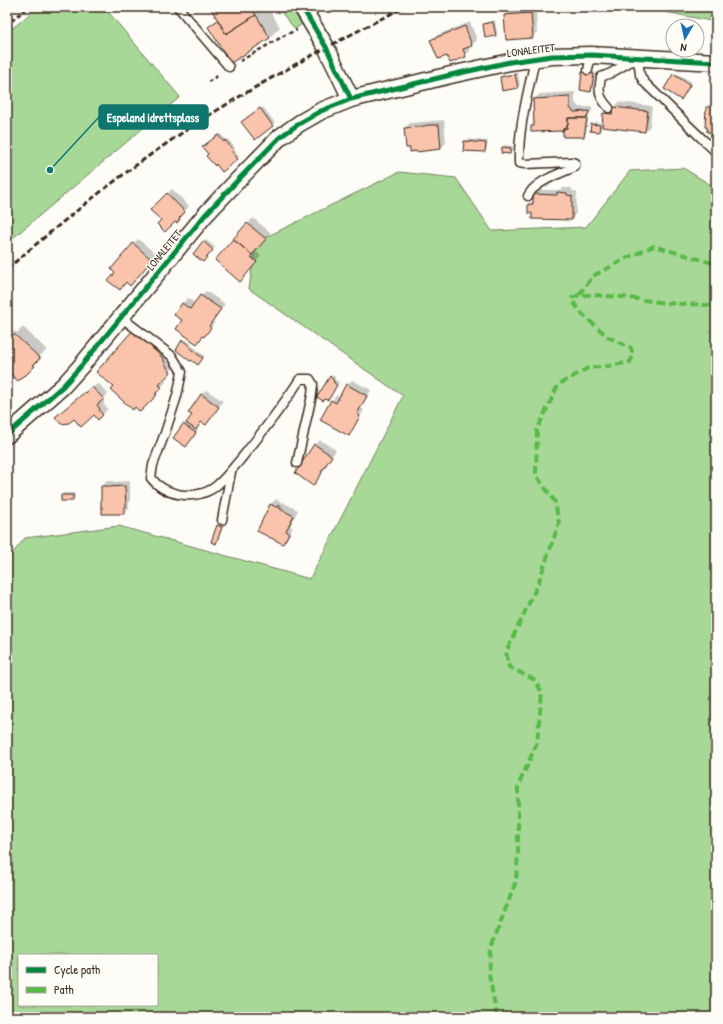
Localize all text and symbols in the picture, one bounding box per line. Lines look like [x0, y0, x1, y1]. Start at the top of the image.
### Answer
north arrow [665, 18, 705, 58]
street label: LONALEITET [506, 40, 557, 60]
text: N [679, 40, 687, 55]
callout: Espeland idrettsplass [99, 105, 208, 129]
text: Espeland idrettsplass [107, 109, 200, 127]
street label: LONALEITET [143, 226, 185, 273]
legend [18, 954, 158, 1006]
text: Cycle path [54, 961, 100, 978]
text: Path [54, 981, 74, 998]

